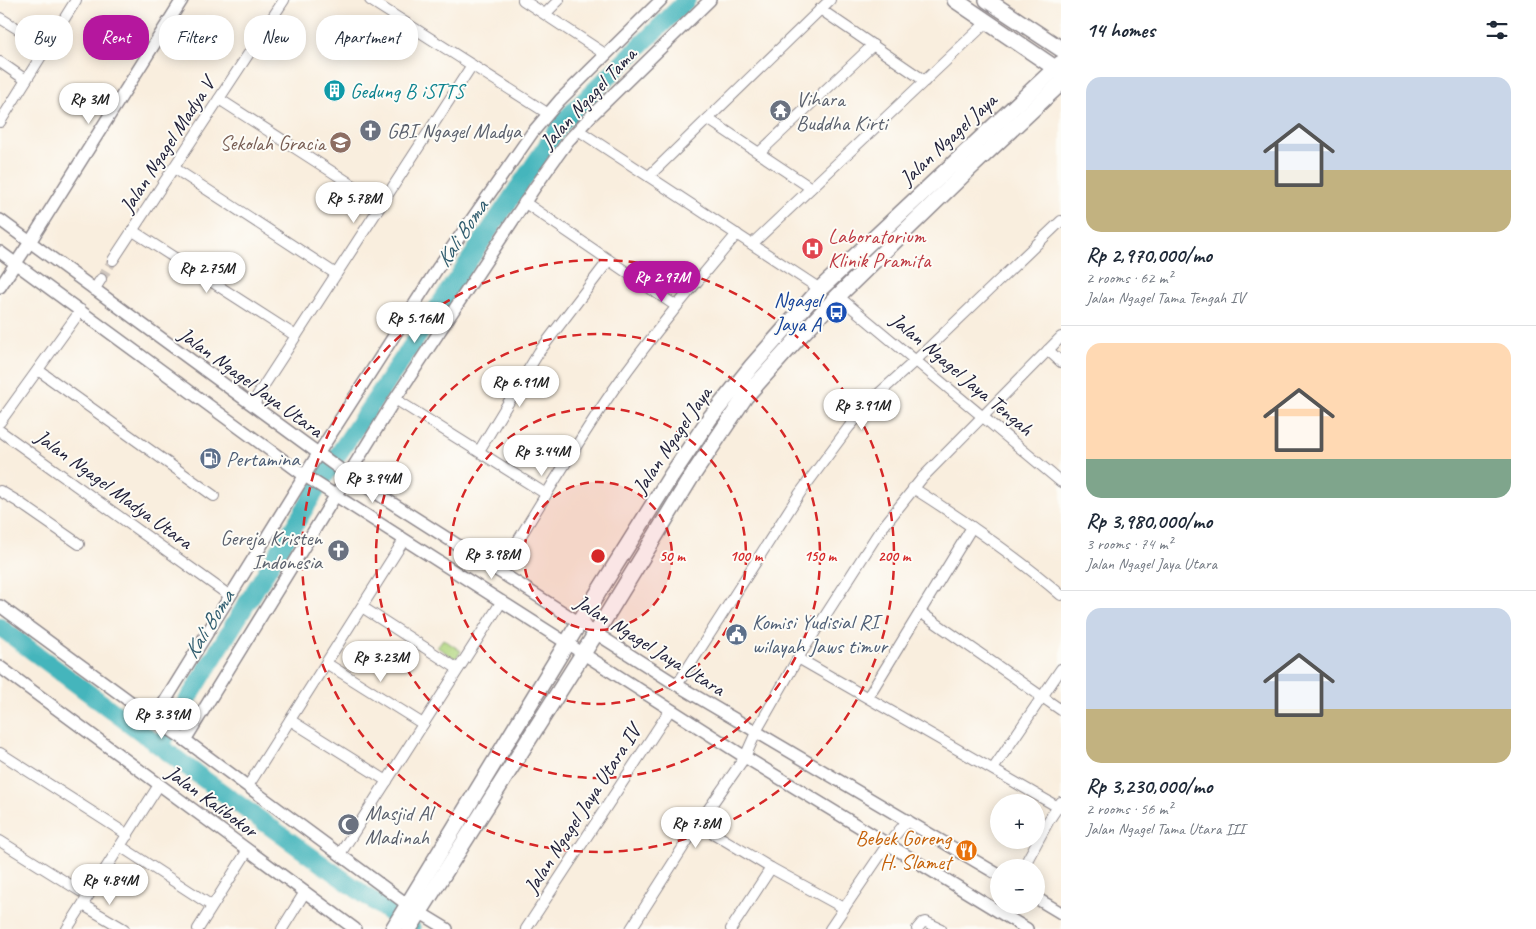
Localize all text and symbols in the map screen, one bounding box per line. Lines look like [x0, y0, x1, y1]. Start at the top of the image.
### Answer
chip: Buy [15, 15, 73, 60]
chip: Rent [83, 15, 149, 60]
chip: Filters [159, 15, 234, 60]
chip: New [244, 15, 306, 60]
chip: Apartment [316, 15, 418, 60]
icon: filters [1483, 16, 1511, 44]
text: 14 homes [1086, 17, 1155, 43]
street label: Jalan Ngagel Tama [534, 40, 643, 155]
street label: Jalan Ngagel Madya V [113, 69, 223, 218]
place label: Gedung B iSTTS [350, 78, 467, 104]
building icon: Gedung B iSTTS [322, 79, 346, 103]
pin: Rp 3M [54, 82, 124, 125]
place label: Vihara Buddha Kirti [796, 86, 890, 136]
street label: Jalan Ngagel Jaya [893, 86, 1004, 191]
text: Rp 3M [70, 89, 108, 109]
temple icon: Vihara Buddha Kirti [768, 99, 792, 123]
icon: home [1254, 110, 1344, 200]
place label: GBI Ngagel Madya [387, 118, 523, 144]
church icon: GBI Ngagel Madya [359, 119, 383, 143]
place label: Sekolah Gracia [220, 130, 327, 156]
school or university icon: Sekolah Gracia [329, 131, 353, 155]
pin: Rp 5.78M [302, 182, 406, 224]
text: Rp 5.78M [326, 188, 382, 208]
water label: Kali Boma [429, 193, 496, 272]
place label: Laboratorium Klinik Pramita [828, 223, 932, 273]
hospital icon: Laboratorium Klinik Pramita [800, 236, 824, 260]
text: Rp 2,970,000/mo [1086, 242, 1212, 268]
pin: Rp 2.75M [155, 252, 259, 294]
text: Rp 2.75M [179, 258, 235, 278]
pin: Rp 2.97M [610, 260, 714, 303]
text: Rp 2.97M [634, 267, 690, 287]
text: 2 rooms · 62 m² [1086, 268, 1172, 288]
place label: Ngagel Jaya A [774, 287, 824, 337]
text: Jalan Ngagel Tama Tengah IV [1086, 288, 1245, 308]
bus stop icon: Ngagel Jaya A [825, 300, 849, 324]
pin: Rp 5.16M [363, 302, 467, 344]
street label: Jalan Ngagel Jaya Tengah [885, 306, 1039, 441]
text: Rp 5.16M [387, 308, 443, 328]
street label: Jalan Ngagel Jaya Utara [173, 320, 329, 444]
pin: Rp 6.91M [468, 366, 572, 408]
text: Rp 6.91M [492, 372, 548, 392]
icon: home [1254, 375, 1344, 465]
street label: Jalan Ngagel Jaya [626, 380, 719, 499]
pin: Rp 3.91M [810, 388, 914, 431]
text: Rp 3.91M [834, 395, 890, 415]
street label: Jalan Ngagel Madya Utara [30, 423, 199, 556]
pin: Rp 3.44M [490, 434, 594, 477]
text: Rp 3.44M [514, 441, 570, 461]
place label: Pertamina [226, 446, 301, 472]
fuel station icon: Pertamina [198, 447, 222, 471]
pin: Rp 3.94M [321, 462, 425, 504]
text: Rp 3.94M [345, 468, 401, 488]
text: Rp 3,980,000/mo [1086, 508, 1212, 534]
place label: Gereja Kristen Indonesia [220, 525, 324, 575]
text: 3 rooms · 74 m² [1086, 534, 1172, 554]
church icon: Gereja Kristen Indonesia [326, 538, 350, 562]
pin: Rp 3.98M [440, 538, 544, 580]
text: Rp 3.98M [464, 544, 520, 564]
centre of rings [589, 547, 607, 565]
text: 50 m [659, 547, 686, 566]
text: 100 m [730, 547, 764, 566]
text: 150 m [804, 547, 838, 566]
text: 200 m [878, 547, 912, 566]
text: Jalan Ngagel Jaya Utara [1086, 554, 1217, 574]
water label: Kali Boma [177, 583, 242, 664]
street label: Jalan Ngagel Jaya Utara [569, 588, 731, 702]
place label: Komisi Yudisial RI wilayah Jaws timur [752, 609, 889, 659]
public building icon: Komisi Yudisial RI wilayah Jaws timur [724, 622, 748, 646]
pin: Rp 3.23M [329, 640, 433, 683]
icon: home [1254, 640, 1344, 730]
text: Rp 3.23M [353, 647, 409, 667]
pin: Rp 3.39M [110, 698, 214, 740]
text: Rp 3.39M [134, 704, 190, 724]
street label: Jalan Ngagel Jaya Utara IV [517, 717, 648, 899]
street label: Jalan Kalibokor [160, 758, 264, 844]
text: Rp 3,230,000/mo [1086, 773, 1212, 799]
map controls [990, 794, 1045, 914]
button: + [990, 794, 1045, 849]
text: 2 rooms · 56 m² [1086, 799, 1172, 819]
place label: Masjid Al Madinah [365, 800, 436, 850]
pin: Rp 7.8M [650, 806, 742, 849]
mosque icon: Masjid Al Madinah [337, 813, 361, 837]
text: Rp 7.8M [672, 813, 720, 833]
text: Jalan Ngagel Tama Utara III [1086, 819, 1245, 839]
place label: Bebek Goreng H. Slamet [855, 825, 954, 875]
restaurant icon: Bebek Goreng H. Slamet [955, 838, 979, 862]
button: − [990, 859, 1045, 914]
pin: Rp 4.84M [58, 864, 162, 906]
text: Rp 4.84M [82, 870, 138, 890]

